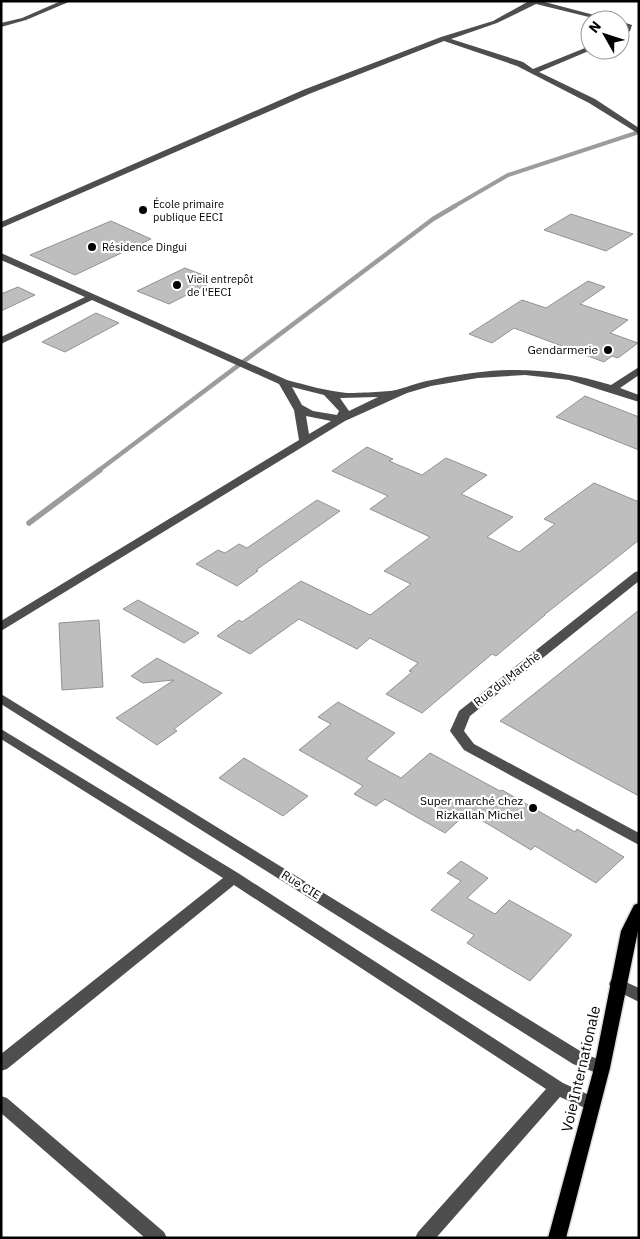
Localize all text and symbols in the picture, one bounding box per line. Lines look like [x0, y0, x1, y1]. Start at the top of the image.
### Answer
north arrow [580, 10, 630, 60]
text: N [585, 17, 605, 36]
place label: École primaire publique EECI [153, 197, 224, 224]
marker: École primaire publique EECI [137, 204, 149, 216]
place label: Résidence Dingui [102, 240, 187, 254]
marker: Résidence Dingui [86, 241, 98, 253]
place label: Vieil entrepôt de l'EECI [187, 272, 254, 299]
marker: Vieil entrepôt de l'EECI [171, 279, 183, 291]
place label: Gendarmerie [527, 342, 598, 357]
marker: Gendarmerie [602, 344, 614, 356]
street label: Rue du Marché [470, 648, 543, 709]
place label: Super marché chez Rizkallah Michel [420, 793, 523, 822]
marker: Super marché chez Rizkallah Michel [527, 802, 539, 814]
street label: Rue CIE [279, 867, 324, 902]
street label: Voie Internationale [557, 1004, 604, 1134]

